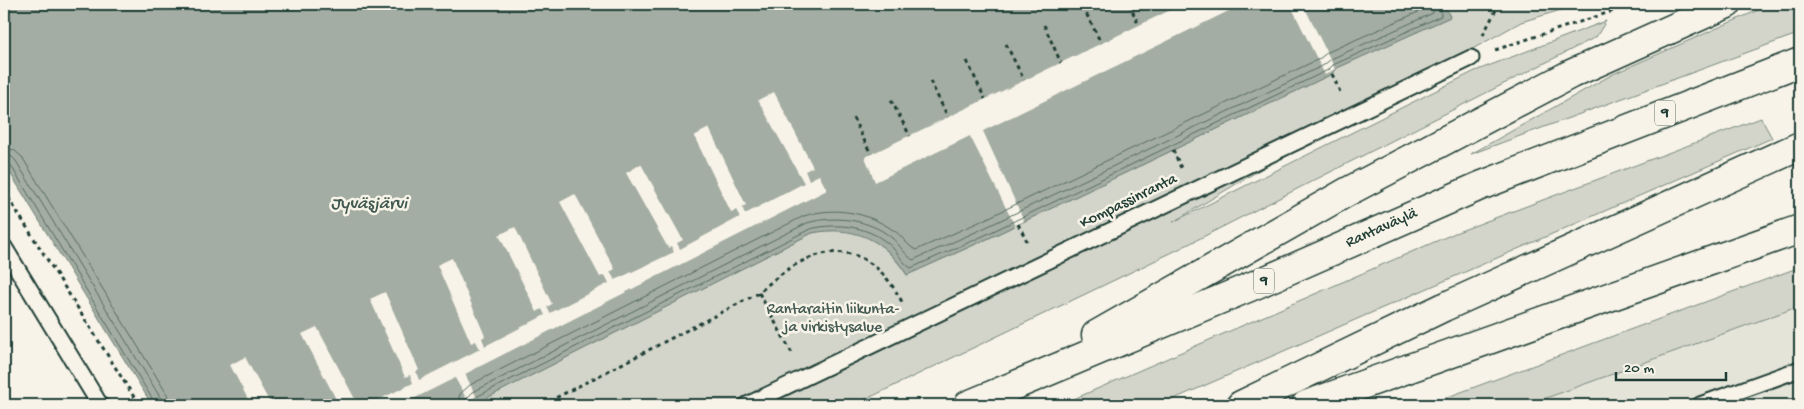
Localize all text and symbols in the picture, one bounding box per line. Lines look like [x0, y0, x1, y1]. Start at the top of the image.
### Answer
road number: 9 [1655, 100, 1675, 126]
street label: Kompassinranta [1077, 170, 1182, 234]
water label: Jyväsjärvi [331, 194, 409, 215]
street label: Rantaväylä [1343, 204, 1422, 253]
road number: 9 [1254, 268, 1274, 294]
park label: Rantaraitin liikunta- ja virkistysalue [767, 301, 899, 338]
scale bar [1616, 349, 1726, 381]
text: 20 m [1624, 360, 1654, 378]

